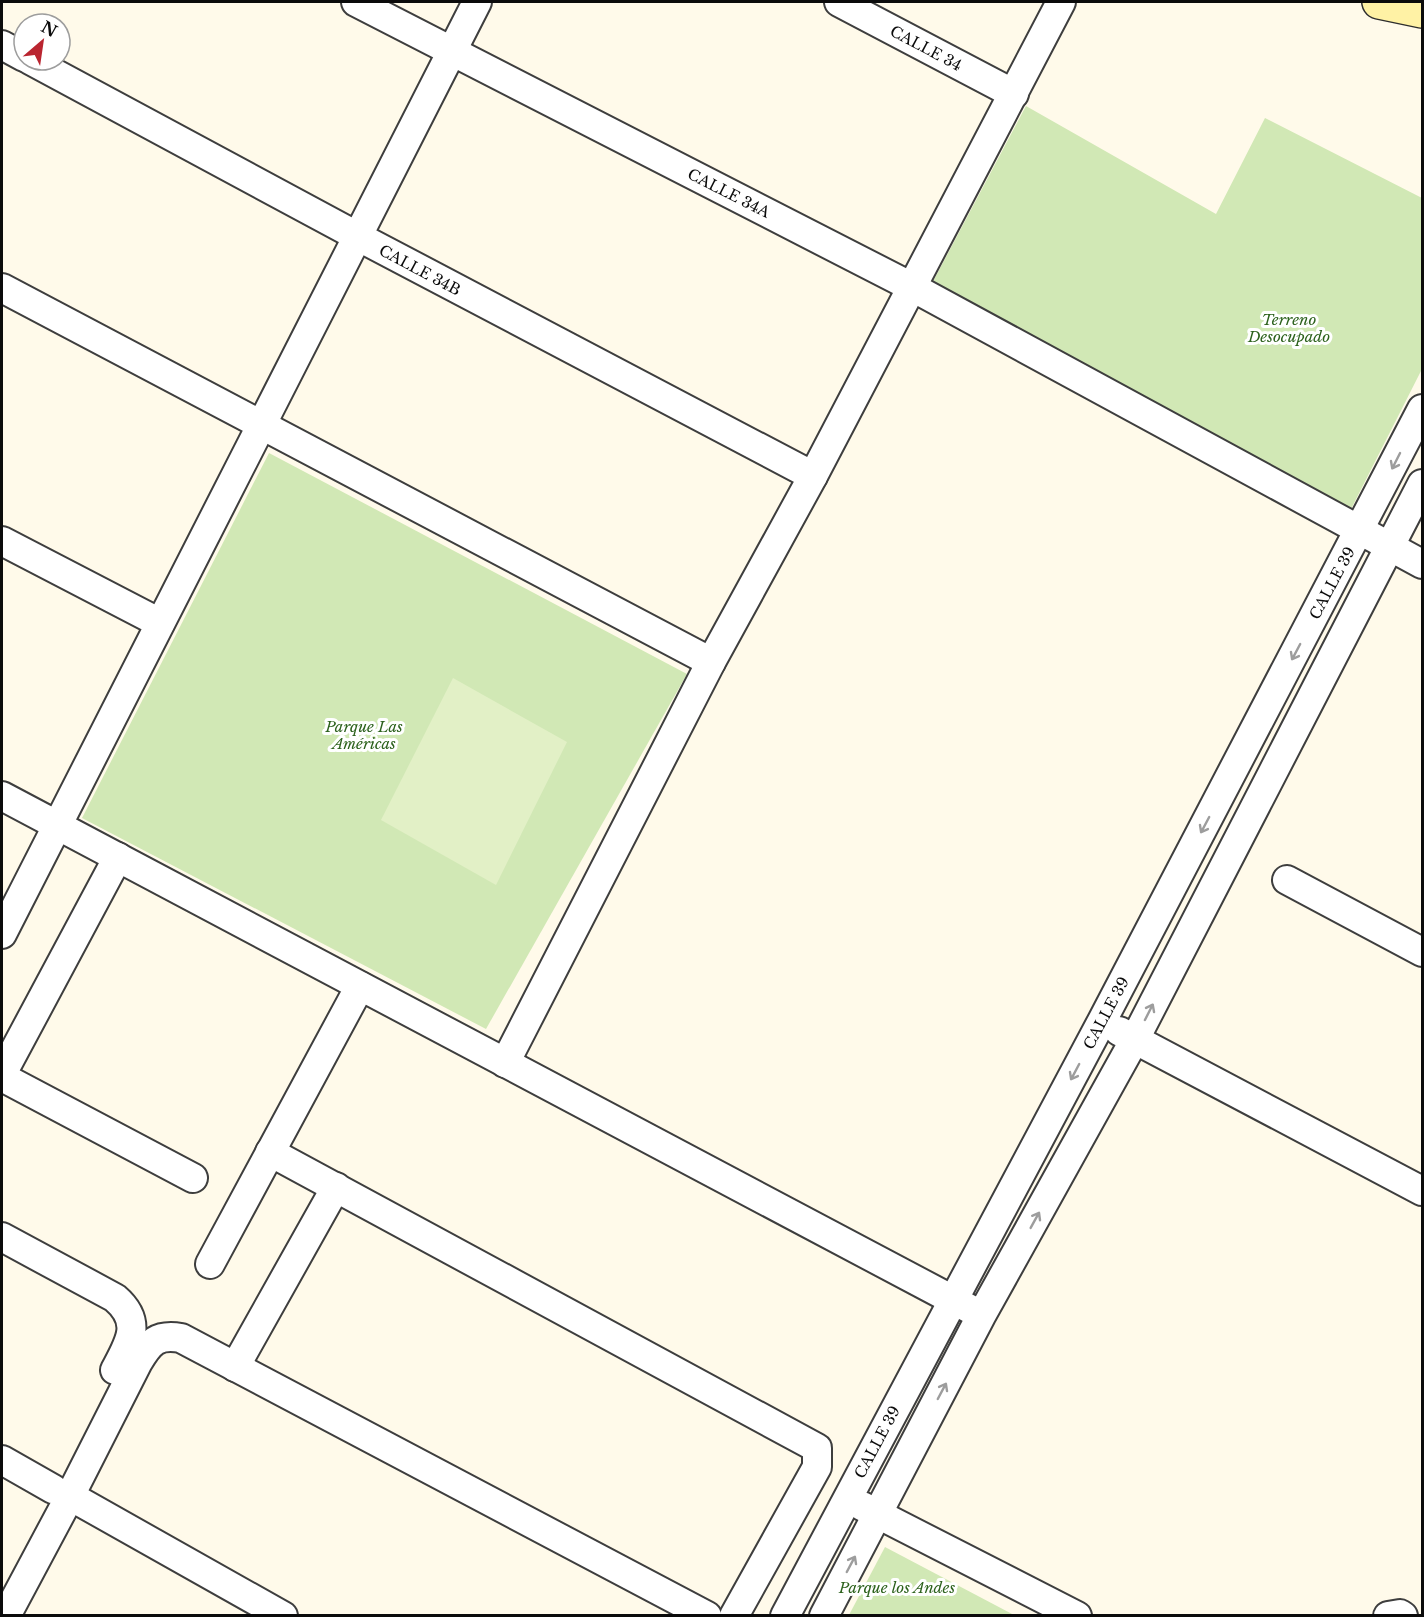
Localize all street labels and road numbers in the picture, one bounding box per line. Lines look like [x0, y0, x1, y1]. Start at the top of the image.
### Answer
street label: CALLE 34 [887, 21, 965, 75]
street label: CALLE 34A [684, 164, 774, 222]
street label: CALLE 34B [376, 240, 464, 300]
street label: CALLE 39 [1305, 543, 1359, 623]
street label: CALLE 39 [1079, 973, 1133, 1053]
street label: CALLE 39 [850, 1402, 904, 1482]

